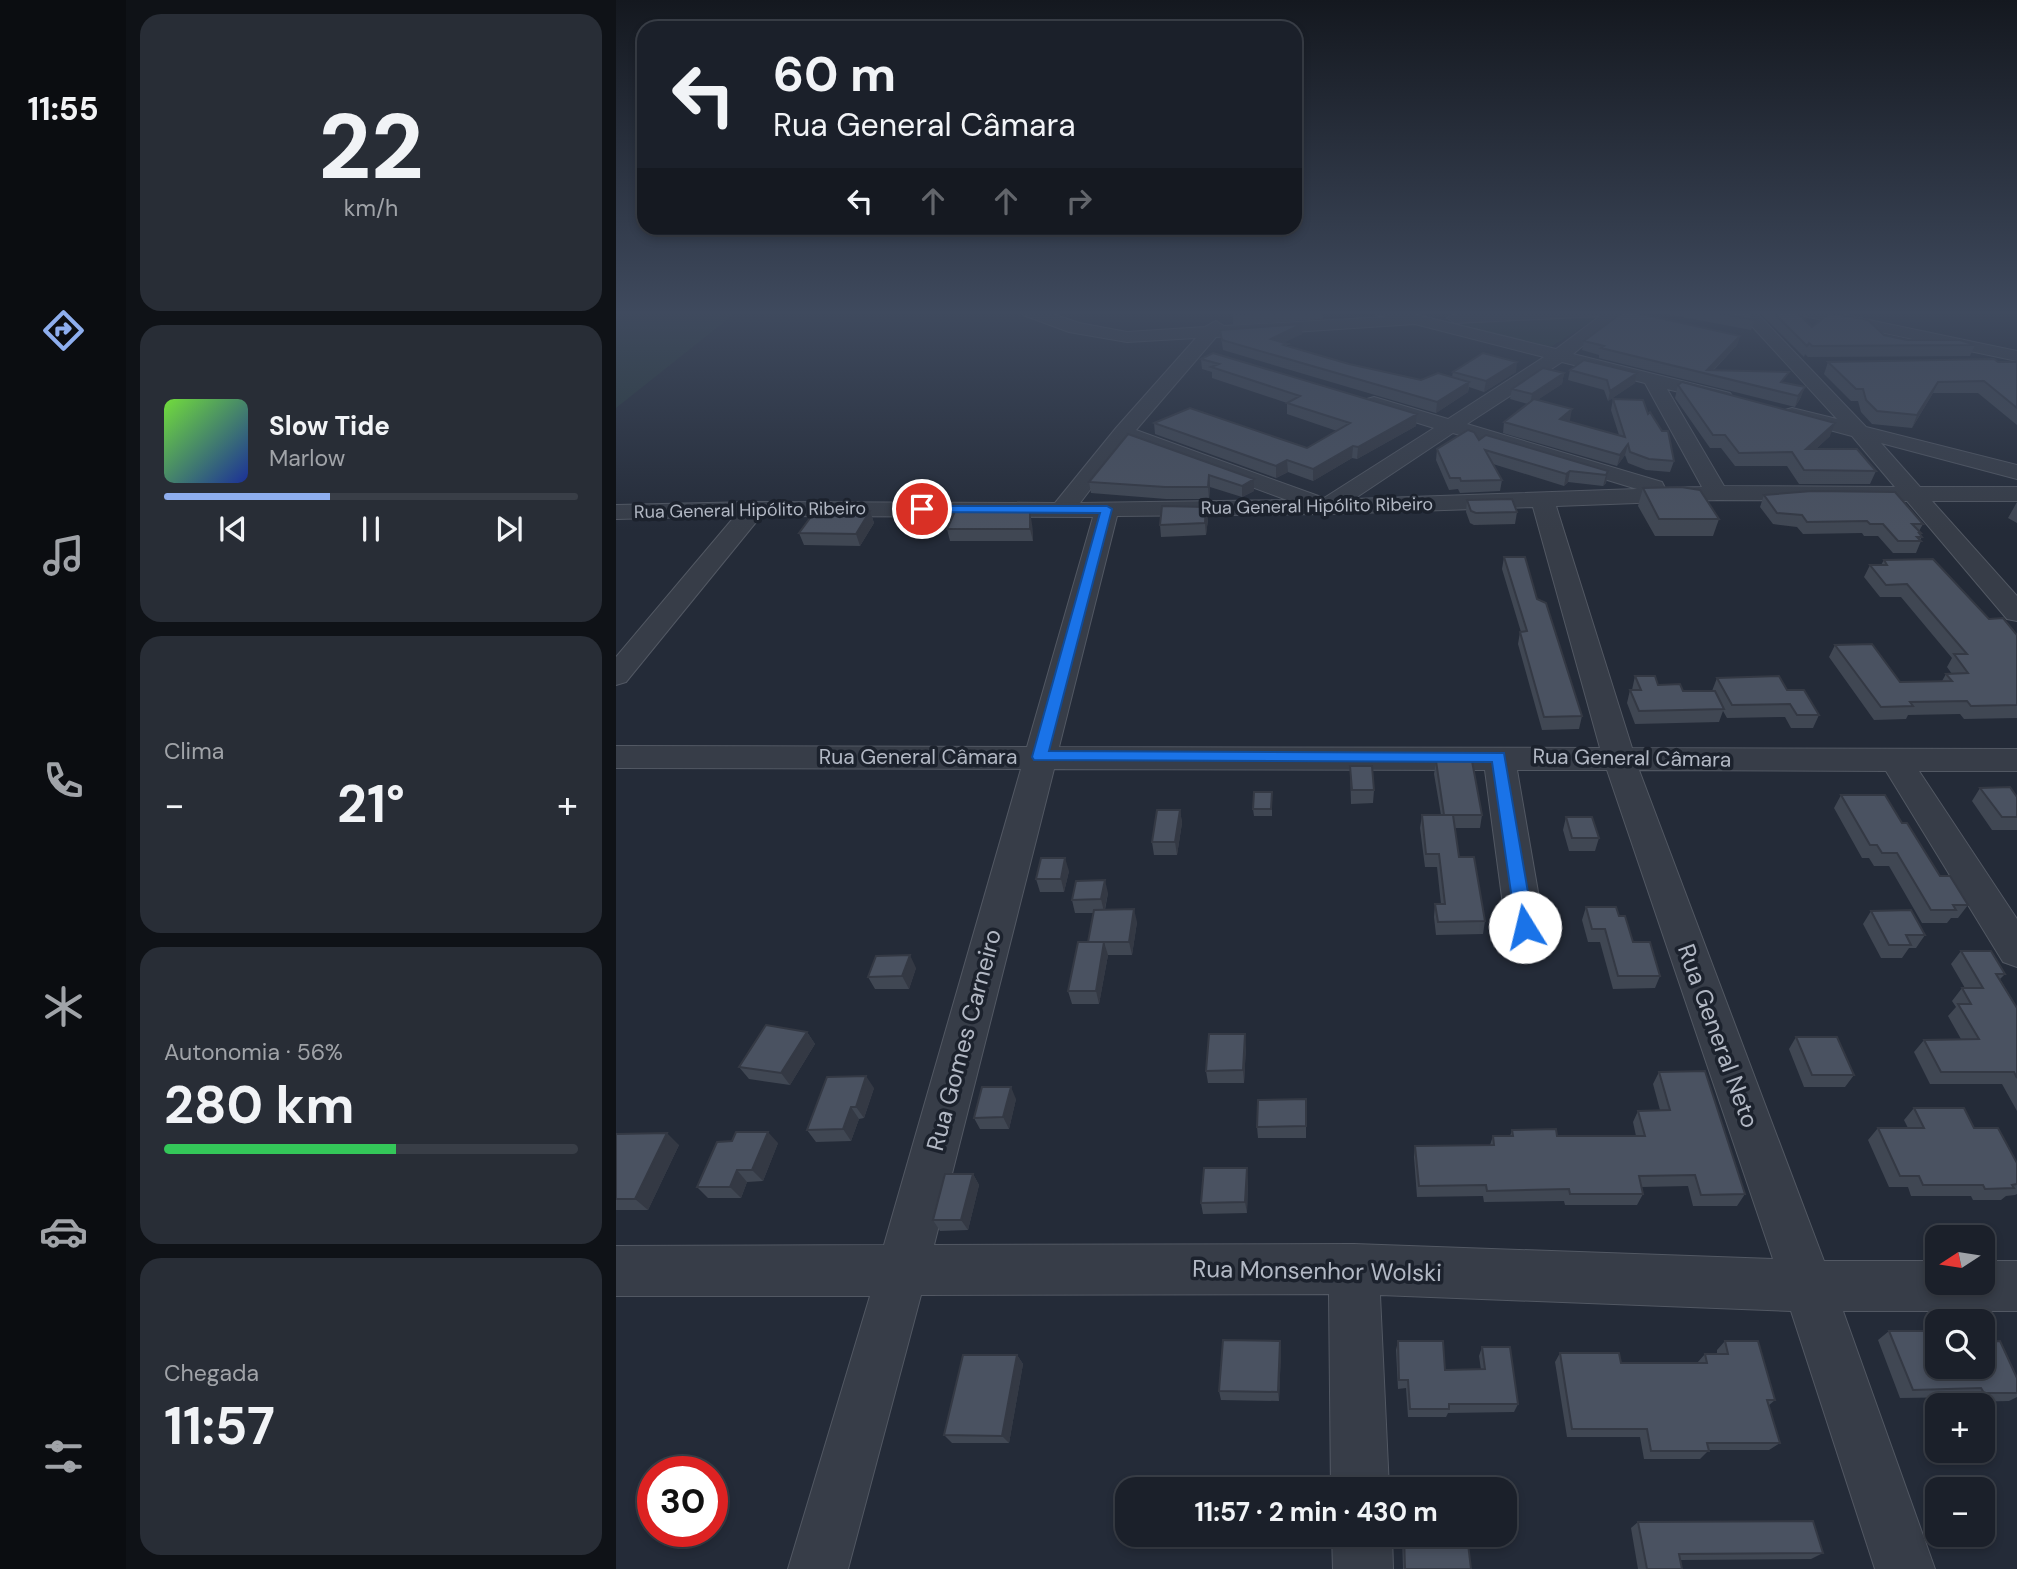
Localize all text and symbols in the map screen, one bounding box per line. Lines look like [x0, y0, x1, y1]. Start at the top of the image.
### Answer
text: 60 m [773, 42, 896, 106]
icon: left [658, 49, 749, 140]
text: 11:55 [27, 88, 99, 130]
text: 22 [318, 88, 424, 206]
text: Rua General Câmara [773, 104, 1076, 146]
icon: left [841, 182, 879, 220]
icon: ahead [914, 182, 952, 220]
icon: ahead [987, 182, 1025, 220]
icon: right [1060, 182, 1098, 220]
text: km/h [344, 193, 398, 223]
icon: directions [39, 306, 88, 355]
text: Slow Tide [269, 409, 390, 443]
text: Marlow [269, 443, 345, 473]
pin [892, 479, 952, 539]
icon: arrive [903, 490, 941, 528]
street label: Rua General Hipólito Ribeiro [1201, 492, 1433, 520]
street label: Rua General Hipólito Ribeiro [634, 496, 866, 524]
icon: previous [214, 510, 252, 548]
icon: pause [352, 510, 390, 548]
icon: next [490, 510, 528, 548]
icon: music [39, 531, 88, 580]
text: Clima [164, 736, 224, 766]
street label: Rua General Câmara [1532, 742, 1732, 774]
street label: Rua General Câmara [819, 743, 1017, 771]
icon: phone [39, 756, 88, 805]
text: 21° [337, 770, 405, 838]
text: − [164, 780, 185, 830]
text: + [557, 780, 578, 830]
position arrow [1488, 890, 1562, 964]
street label: Rua Gomes Carneiro [919, 926, 1008, 1154]
street label: Rua General Neto [1671, 940, 1766, 1132]
icon: climate [39, 982, 88, 1031]
text: Autonomia · 56% [164, 1037, 343, 1067]
text: 280 km [164, 1071, 354, 1139]
icon: car [39, 1207, 88, 1256]
north arrow [1925, 1225, 1995, 1295]
map controls [1925, 1225, 1995, 1547]
street label: Rua Monsenhor Wolski [1192, 1253, 1442, 1288]
button: search [1925, 1309, 1995, 1379]
text: Chegada [164, 1358, 259, 1388]
text: 11:57 [164, 1392, 275, 1460]
button: + [1925, 1393, 1995, 1463]
icon: filters [39, 1432, 88, 1481]
speed limit sign: 30 [637, 1456, 728, 1547]
button: − [1925, 1477, 1995, 1547]
text: 11:57 · 2 min · 430 m [1194, 1495, 1438, 1529]

